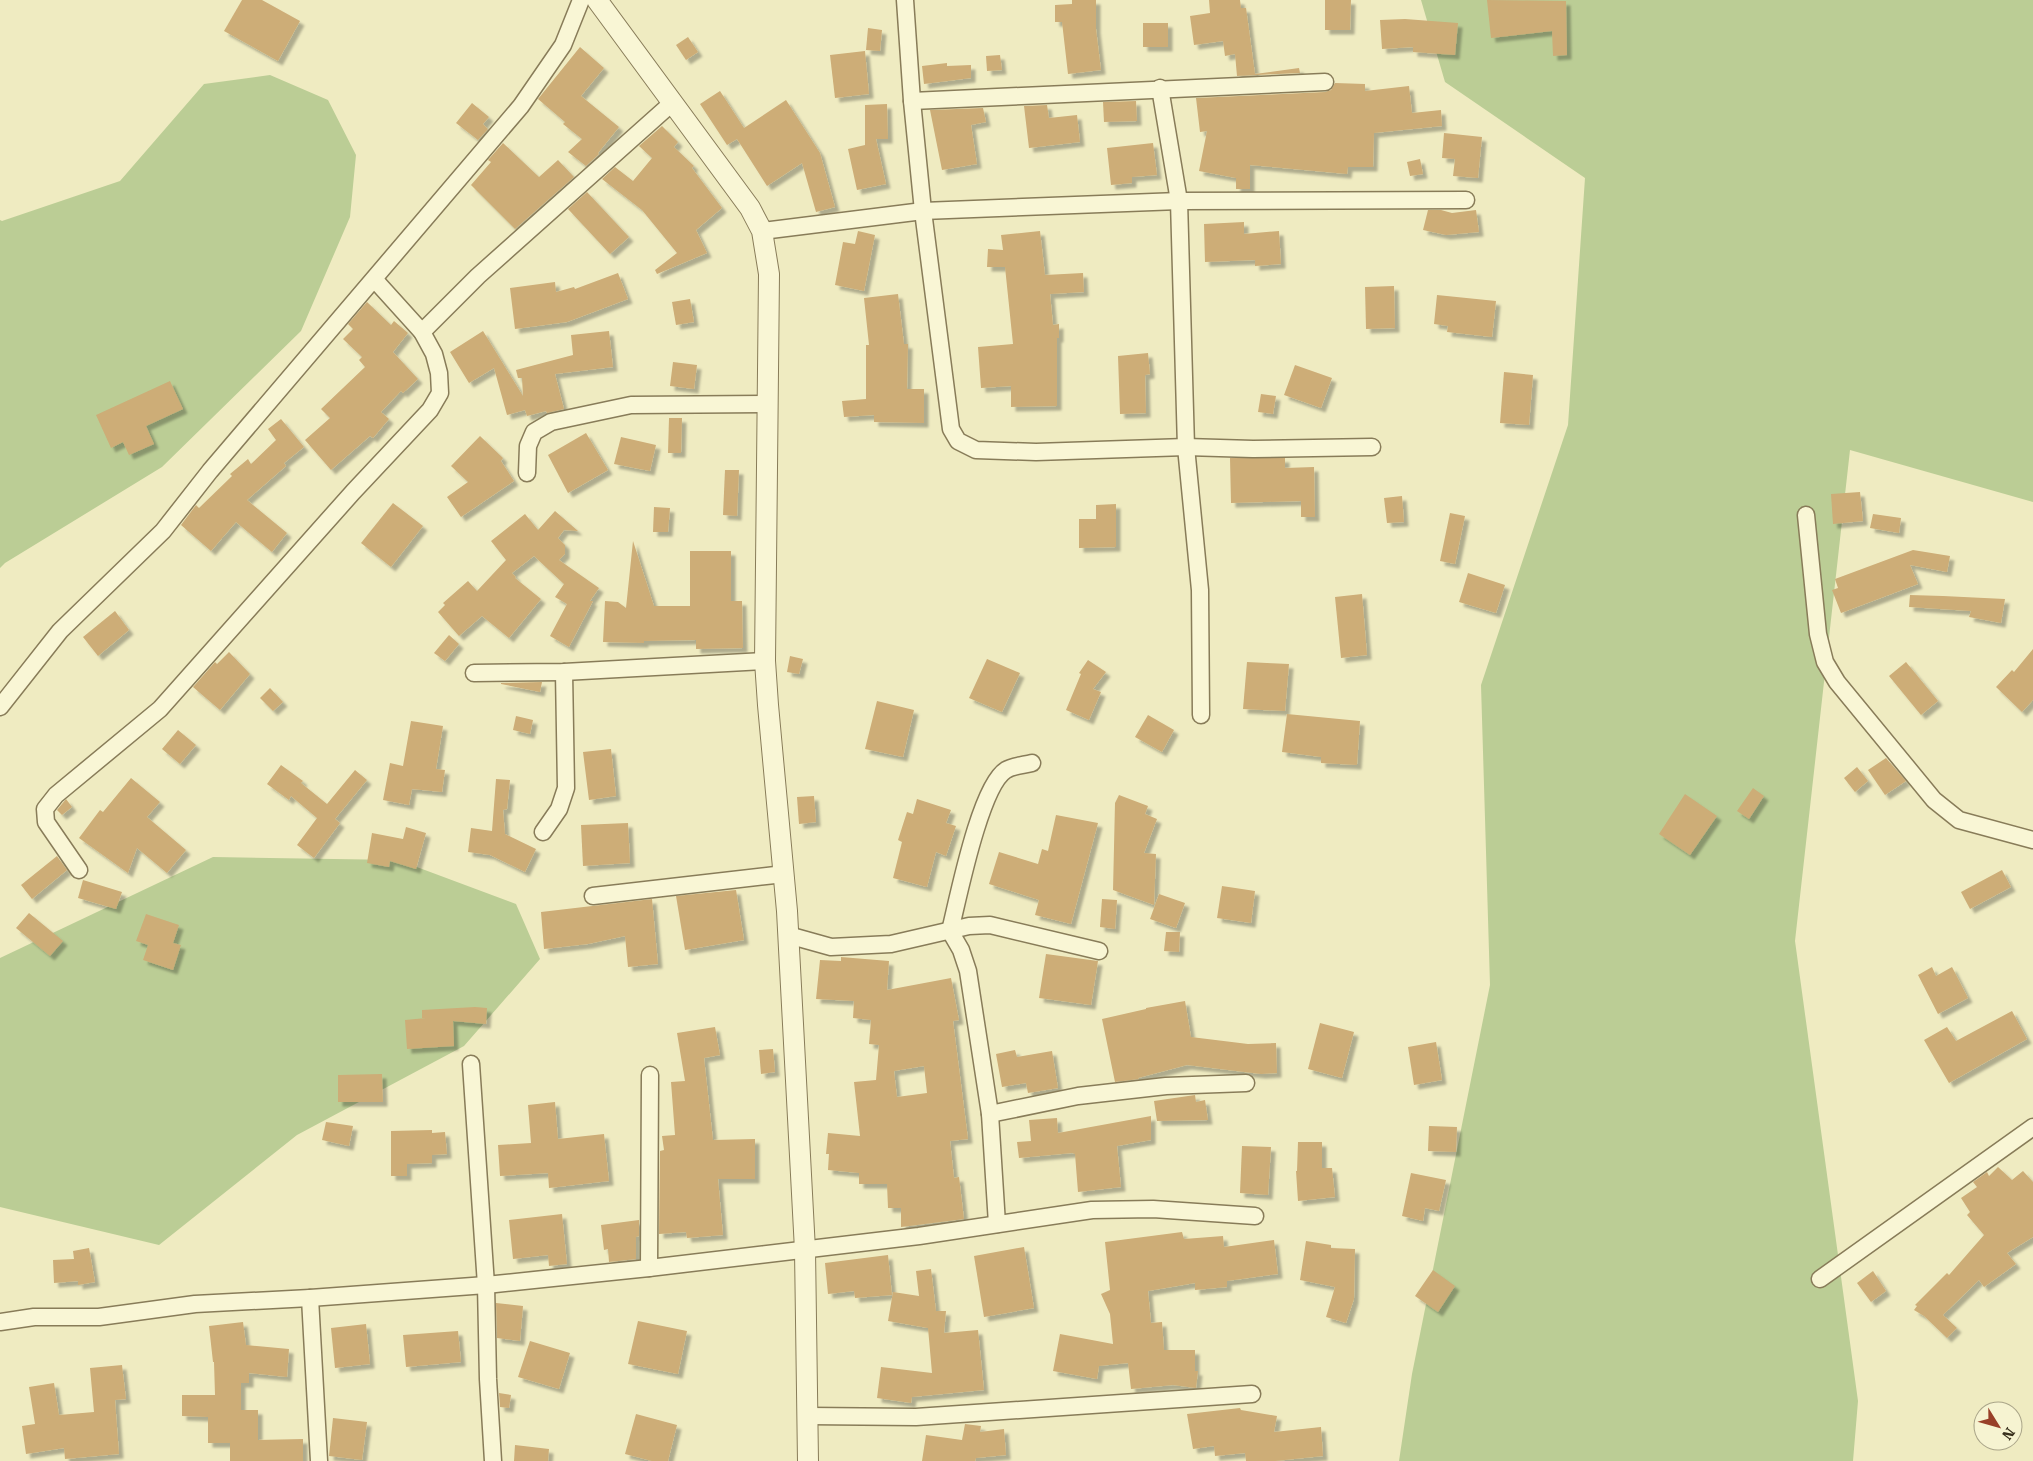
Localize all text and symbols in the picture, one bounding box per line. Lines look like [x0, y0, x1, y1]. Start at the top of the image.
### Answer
north arrow [1973, 1401, 2023, 1451]
text: N [1999, 1425, 2018, 1443]

